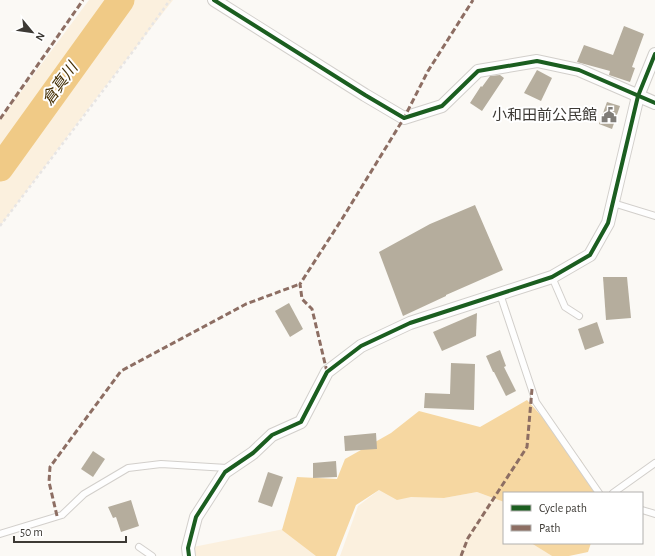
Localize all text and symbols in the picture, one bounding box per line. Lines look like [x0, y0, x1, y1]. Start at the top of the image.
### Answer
north arrow [12, 12, 52, 52]
text: N [34, 31, 47, 43]
water label: 倉真川 [39, 58, 82, 108]
public building icon: 小和田前公民館 [600, 106, 618, 124]
place label: 小和田前公民館 [492, 107, 597, 123]
legend [503, 492, 643, 544]
text: Cycle path [539, 502, 587, 515]
scale bar [14, 518, 126, 544]
text: Path [539, 522, 561, 534]
text: 50 m [20, 526, 43, 538]

